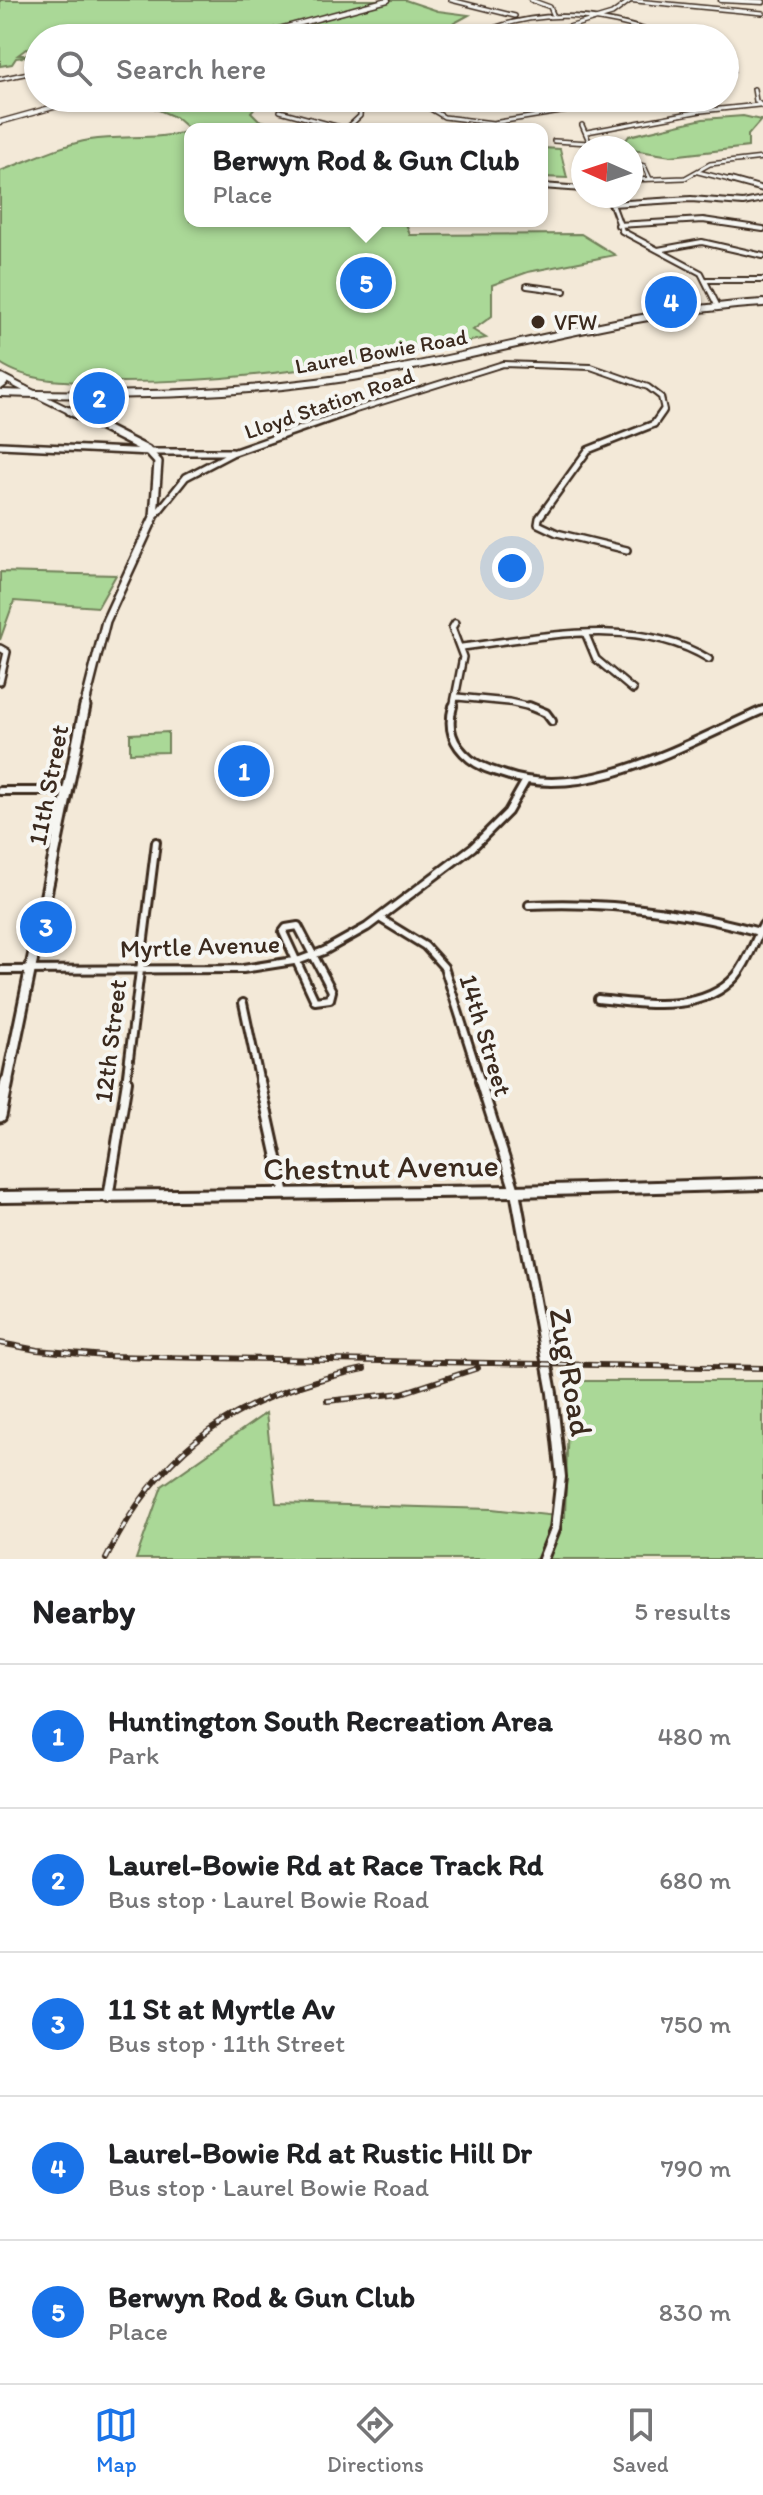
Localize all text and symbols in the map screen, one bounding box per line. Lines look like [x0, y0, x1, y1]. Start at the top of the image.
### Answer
search box [24, 24, 739, 112]
icon: search [52, 46, 96, 90]
text: Search here [116, 50, 266, 87]
popup [184, 123, 548, 227]
north arrow [571, 136, 643, 208]
text: Berwyn Rod & Gun Club [212, 141, 520, 178]
text: Place [212, 178, 272, 210]
pin: 5 [340, 253, 392, 313]
pin: 4 [645, 272, 697, 332]
place label: VFW [554, 309, 597, 336]
marker: VFW [529, 313, 547, 331]
street label: Laurel Bowie Road [293, 323, 469, 380]
street label: Lloyd Station Road [241, 362, 418, 445]
pin: 2 [73, 368, 125, 428]
your location [492, 548, 532, 588]
street label: 11th Street [21, 722, 75, 848]
pin: 1 [218, 741, 270, 801]
pin: 3 [20, 897, 72, 957]
street label: Myrtle Avenue [119, 927, 281, 965]
street label: 14th Street [452, 970, 520, 1100]
street label: 12th Street [87, 977, 133, 1104]
street label: Chestnut Avenue [263, 1146, 499, 1188]
street label: Zug Road [541, 1305, 601, 1439]
text: Nearby [32, 1591, 135, 1632]
text: 5 results [634, 1595, 731, 1627]
text: Huntington South Recreation Area [108, 1702, 553, 1739]
text: 1 [52, 1720, 64, 1752]
text: 480 m [657, 1720, 731, 1752]
text: Park [108, 1739, 159, 1771]
text: Laurel-Bowie Rd at Race Track Rd [108, 1846, 543, 1883]
text: 2 [51, 1864, 65, 1896]
text: 680 m [659, 1864, 731, 1896]
text: Bus stop · Laurel Bowie Road [108, 1883, 429, 1915]
text: 11 St at Myrtle Av [108, 1990, 335, 2027]
text: 3 [51, 2008, 65, 2040]
text: 750 m [661, 2008, 731, 2040]
text: Bus stop · 11th Street [108, 2027, 345, 2059]
text: Laurel-Bowie Rd at Rustic Hill Dr [108, 2134, 532, 2171]
text: 4 [50, 2152, 66, 2184]
text: 790 m [661, 2152, 731, 2184]
text: Bus stop · Laurel Bowie Road [108, 2171, 429, 2203]
text: Berwyn Rod & Gun Club [108, 2278, 415, 2315]
text: 5 [51, 2296, 65, 2328]
text: 830 m [659, 2296, 731, 2328]
text: Place [108, 2315, 168, 2347]
tab: Map [94, 2403, 138, 2478]
tab: Directions [327, 2403, 424, 2478]
tab: Saved [612, 2403, 669, 2478]

